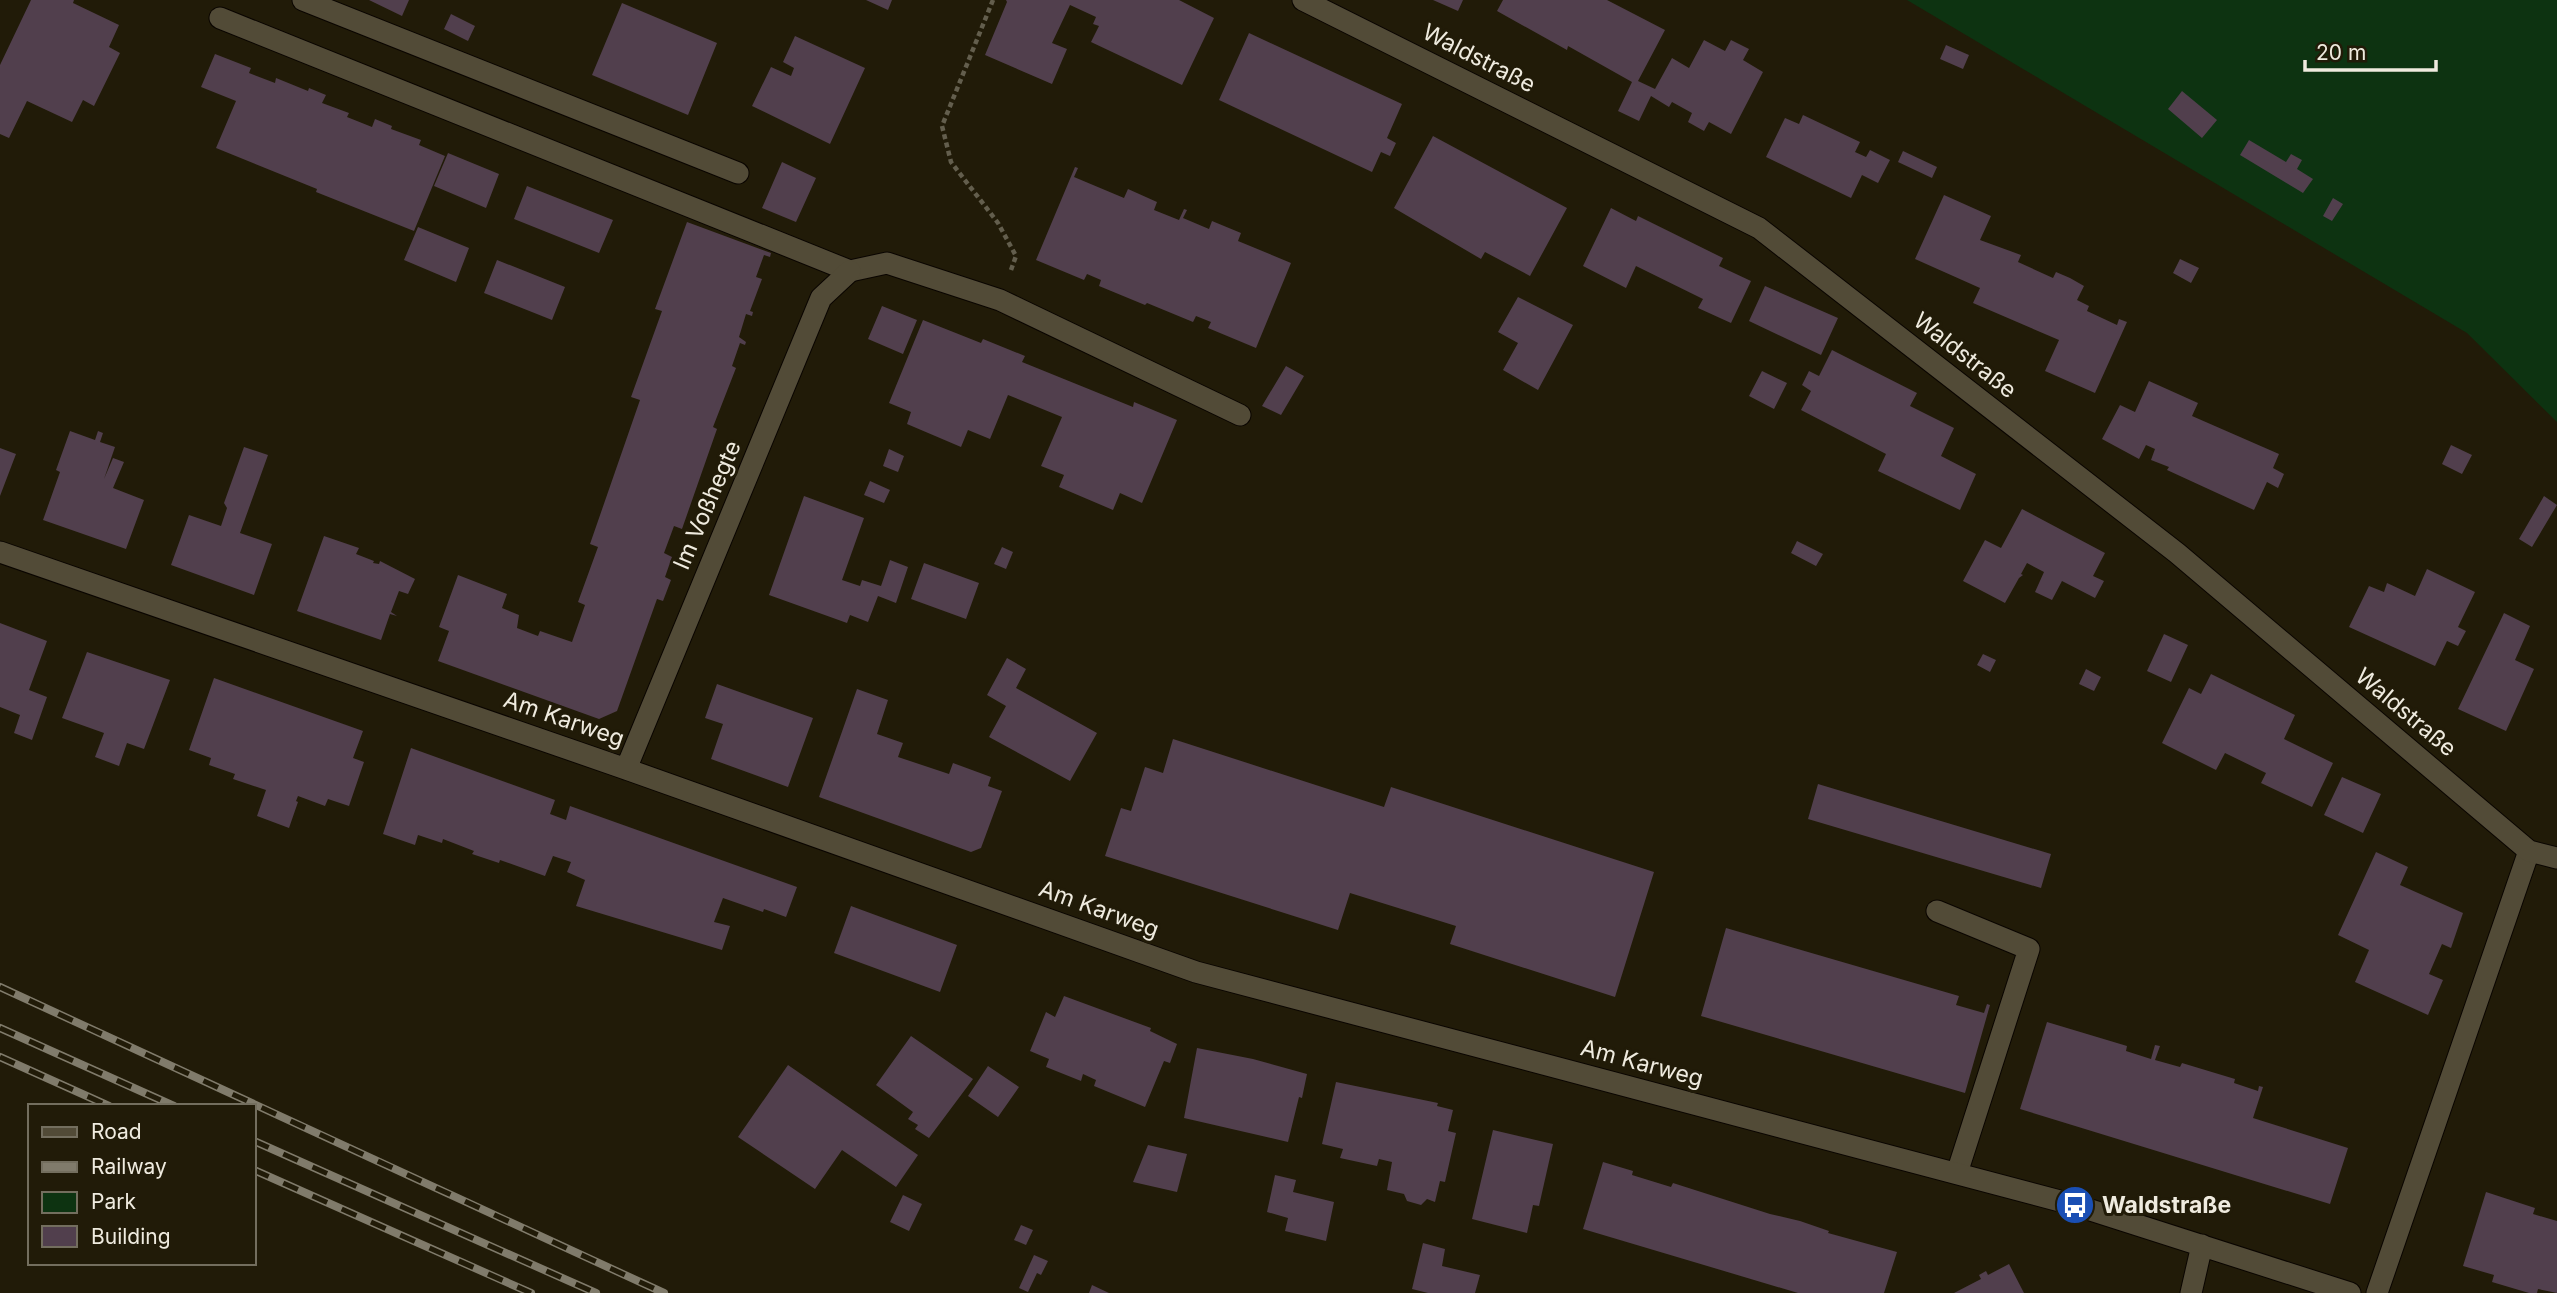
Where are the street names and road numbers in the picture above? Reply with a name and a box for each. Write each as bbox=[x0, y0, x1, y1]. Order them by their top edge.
street label: Waldstraße bbox=[1418, 18, 1540, 98]
street label: Waldstraße bbox=[1908, 306, 2022, 404]
street label: Im Voßhegte bbox=[667, 436, 747, 574]
street label: Waldstraße bbox=[2350, 662, 2462, 762]
street label: Am Karweg bbox=[500, 685, 628, 753]
street label: Am Karweg bbox=[1035, 874, 1163, 944]
street label: Am Karweg bbox=[1578, 1033, 1706, 1093]

